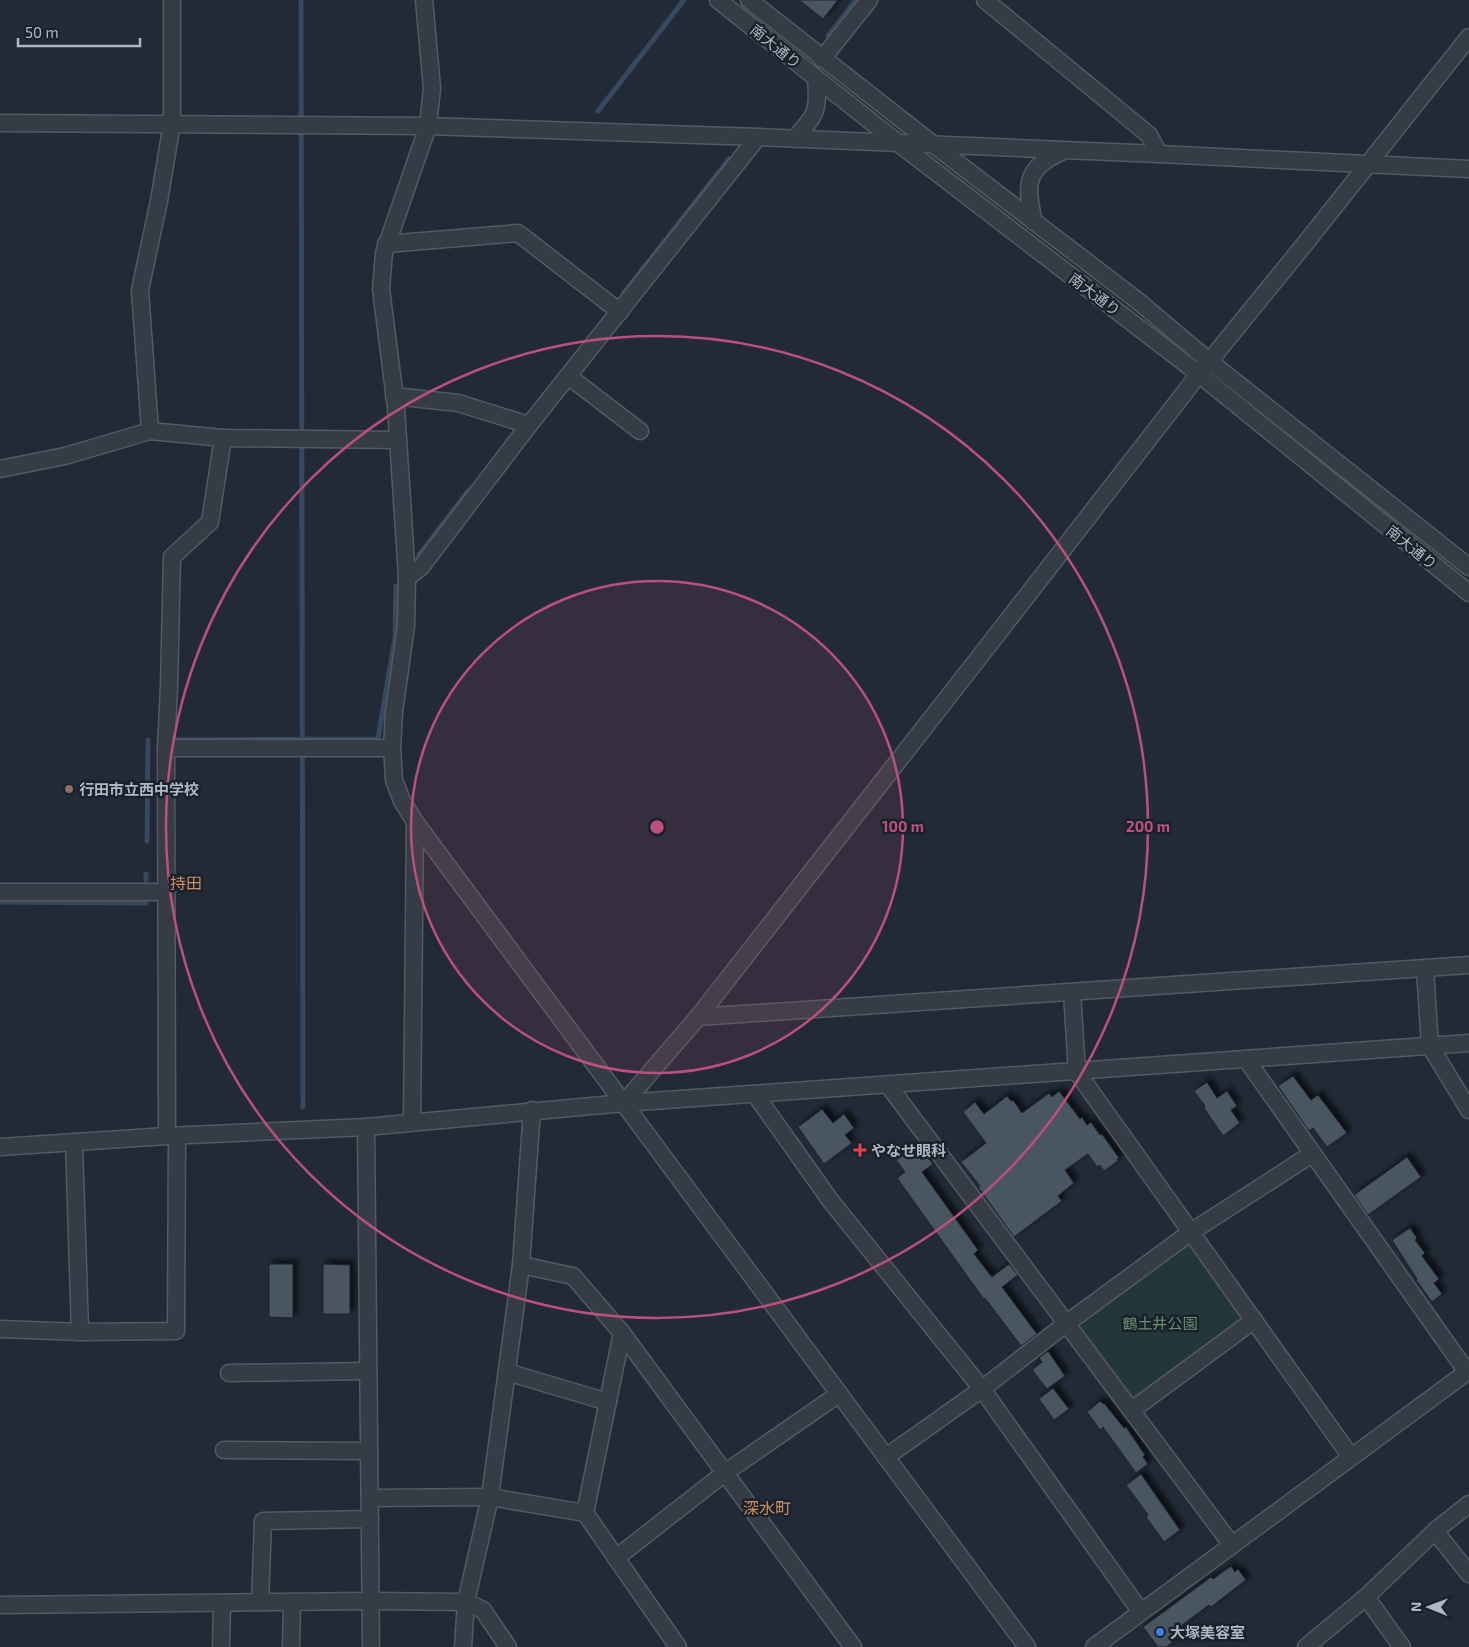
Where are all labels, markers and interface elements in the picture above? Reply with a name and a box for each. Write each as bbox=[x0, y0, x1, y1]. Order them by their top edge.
scale bar bbox=[18, 15, 140, 47]
street label: 南大通り bbox=[747, 20, 805, 72]
text: 50 m bbox=[25, 23, 59, 41]
street label: 南大通り bbox=[1066, 269, 1124, 319]
street label: 南大通り bbox=[1383, 521, 1441, 573]
place label: 行田市立西中学校 bbox=[79, 780, 199, 798]
marker: 行田市立西中学校 bbox=[63, 783, 75, 795]
text: 100 m bbox=[882, 817, 924, 835]
text: 200 m bbox=[1126, 817, 1170, 835]
centre of rings bbox=[648, 818, 666, 836]
district label: 持田 bbox=[170, 873, 202, 892]
place label: やなせ眼科 bbox=[871, 1141, 946, 1159]
marker: やなせ眼科 bbox=[853, 1143, 867, 1157]
park label: 鶴土井公園 bbox=[1122, 1314, 1198, 1332]
district label: 深水町 bbox=[743, 1498, 791, 1517]
north arrow bbox=[1404, 1582, 1454, 1632]
text: N bbox=[1407, 1602, 1424, 1612]
place label: 大塚美容室 bbox=[1170, 1623, 1245, 1641]
marker: 大塚美容室 bbox=[1154, 1626, 1166, 1638]

